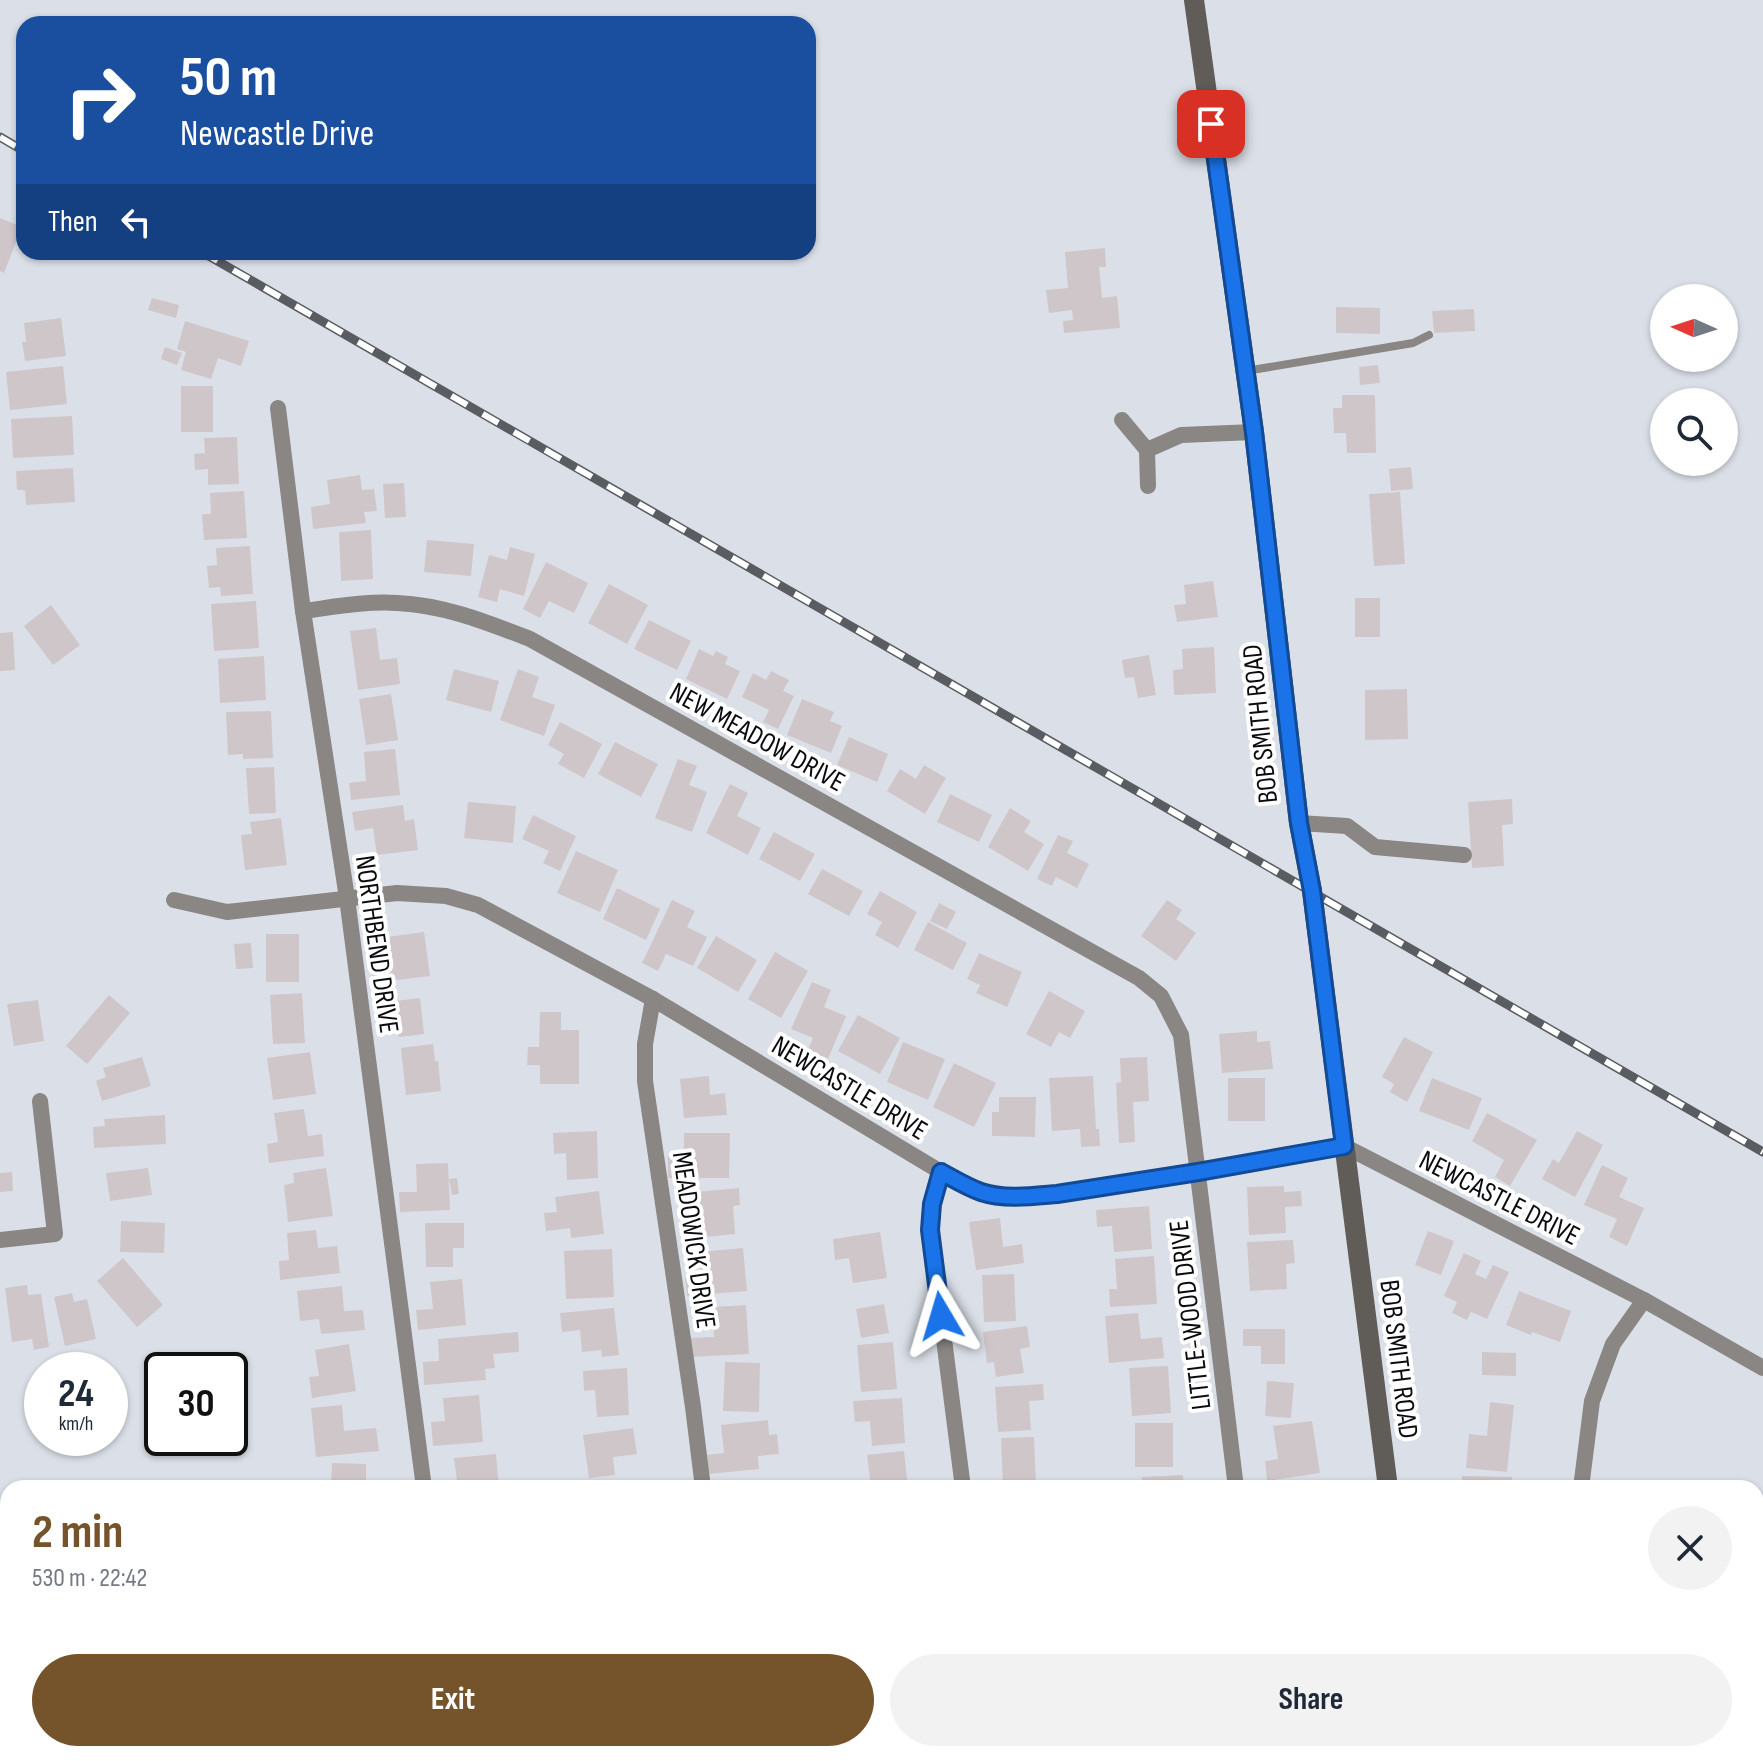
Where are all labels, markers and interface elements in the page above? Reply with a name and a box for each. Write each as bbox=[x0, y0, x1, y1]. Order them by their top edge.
text: 50 m bbox=[180, 45, 277, 112]
icon: right bbox=[48, 48, 152, 152]
pin bbox=[1177, 90, 1245, 158]
icon: arrive bbox=[1189, 102, 1233, 146]
text: Newcastle Drive bbox=[180, 113, 374, 156]
icon: left bbox=[114, 200, 158, 244]
text: Then bbox=[48, 204, 98, 240]
north arrow bbox=[1650, 284, 1738, 372]
map controls bbox=[1650, 284, 1738, 476]
button: search bbox=[1650, 388, 1738, 476]
street label: BOB SMITH ROAD bbox=[1236, 643, 1285, 805]
street label: NEW MEADOW DRIVE bbox=[664, 676, 851, 799]
street label: NORTHBEND DRIVE bbox=[348, 853, 405, 1035]
street label: NEWCASTLE DRIVE bbox=[766, 1029, 933, 1148]
street label: NEWCASTLE DRIVE bbox=[1414, 1144, 1585, 1253]
street label: MEADOWICK DRIVE bbox=[665, 1150, 722, 1331]
street label: LITTLE-WOOD DRIVE bbox=[1162, 1218, 1218, 1411]
position arrow bbox=[899, 1274, 983, 1358]
street label: BOB SMITH ROAD bbox=[1372, 1278, 1425, 1440]
speed limit sign: 30 bbox=[144, 1352, 248, 1456]
text: 24 bbox=[58, 1370, 94, 1418]
text: km/h bbox=[59, 1412, 93, 1436]
text: 2 min bbox=[32, 1504, 123, 1561]
button: close bbox=[1648, 1506, 1732, 1590]
text: 530 m · 22:42 bbox=[32, 1563, 147, 1594]
button: Exit bbox=[32, 1654, 874, 1746]
button: Share bbox=[890, 1654, 1732, 1746]

